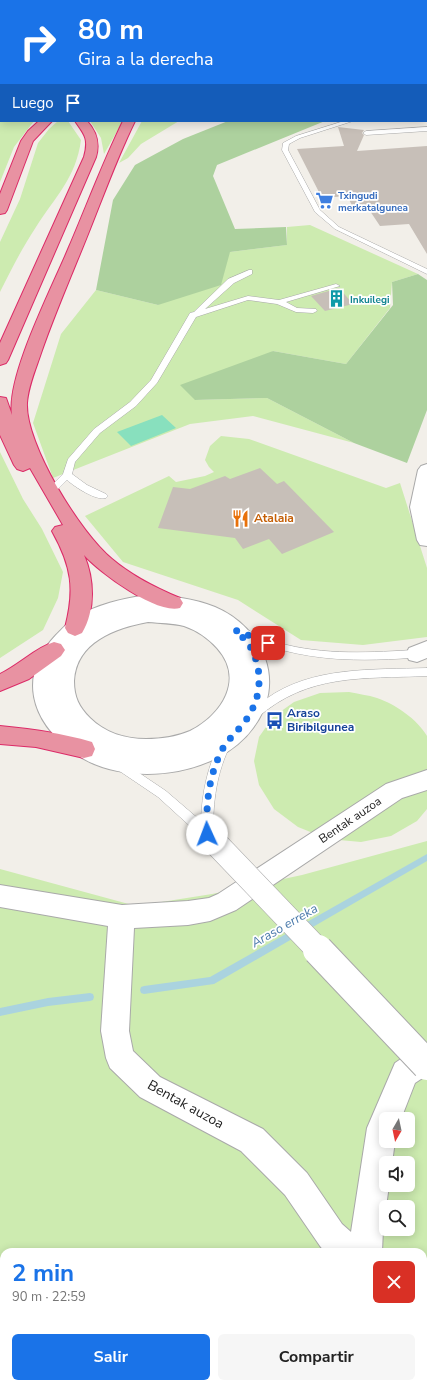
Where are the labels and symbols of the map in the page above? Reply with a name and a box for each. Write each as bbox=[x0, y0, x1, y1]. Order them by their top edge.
place label: Txingudi merkatalgunea bbox=[338, 189, 408, 215]
supermarket icon: Txingudi merkatalgunea bbox=[315, 191, 335, 211]
building icon: Inkuilegi bbox=[327, 289, 347, 309]
place label: Inkuilegi bbox=[350, 293, 390, 307]
restaurant icon: Atalaia bbox=[231, 508, 251, 528]
place label: Atalaia bbox=[254, 510, 294, 526]
pin bbox=[251, 626, 285, 660]
place label: Araso Biribilgunea bbox=[287, 705, 354, 735]
bus stop icon: Araso Biribilgunea bbox=[264, 710, 284, 730]
street label: Bentak auzoa bbox=[315, 793, 385, 847]
position arrow bbox=[186, 813, 228, 855]
water label: Araso erreka bbox=[247, 899, 321, 953]
street label: Bentak auzoa bbox=[144, 1076, 227, 1133]
north arrow bbox=[379, 1112, 415, 1148]

